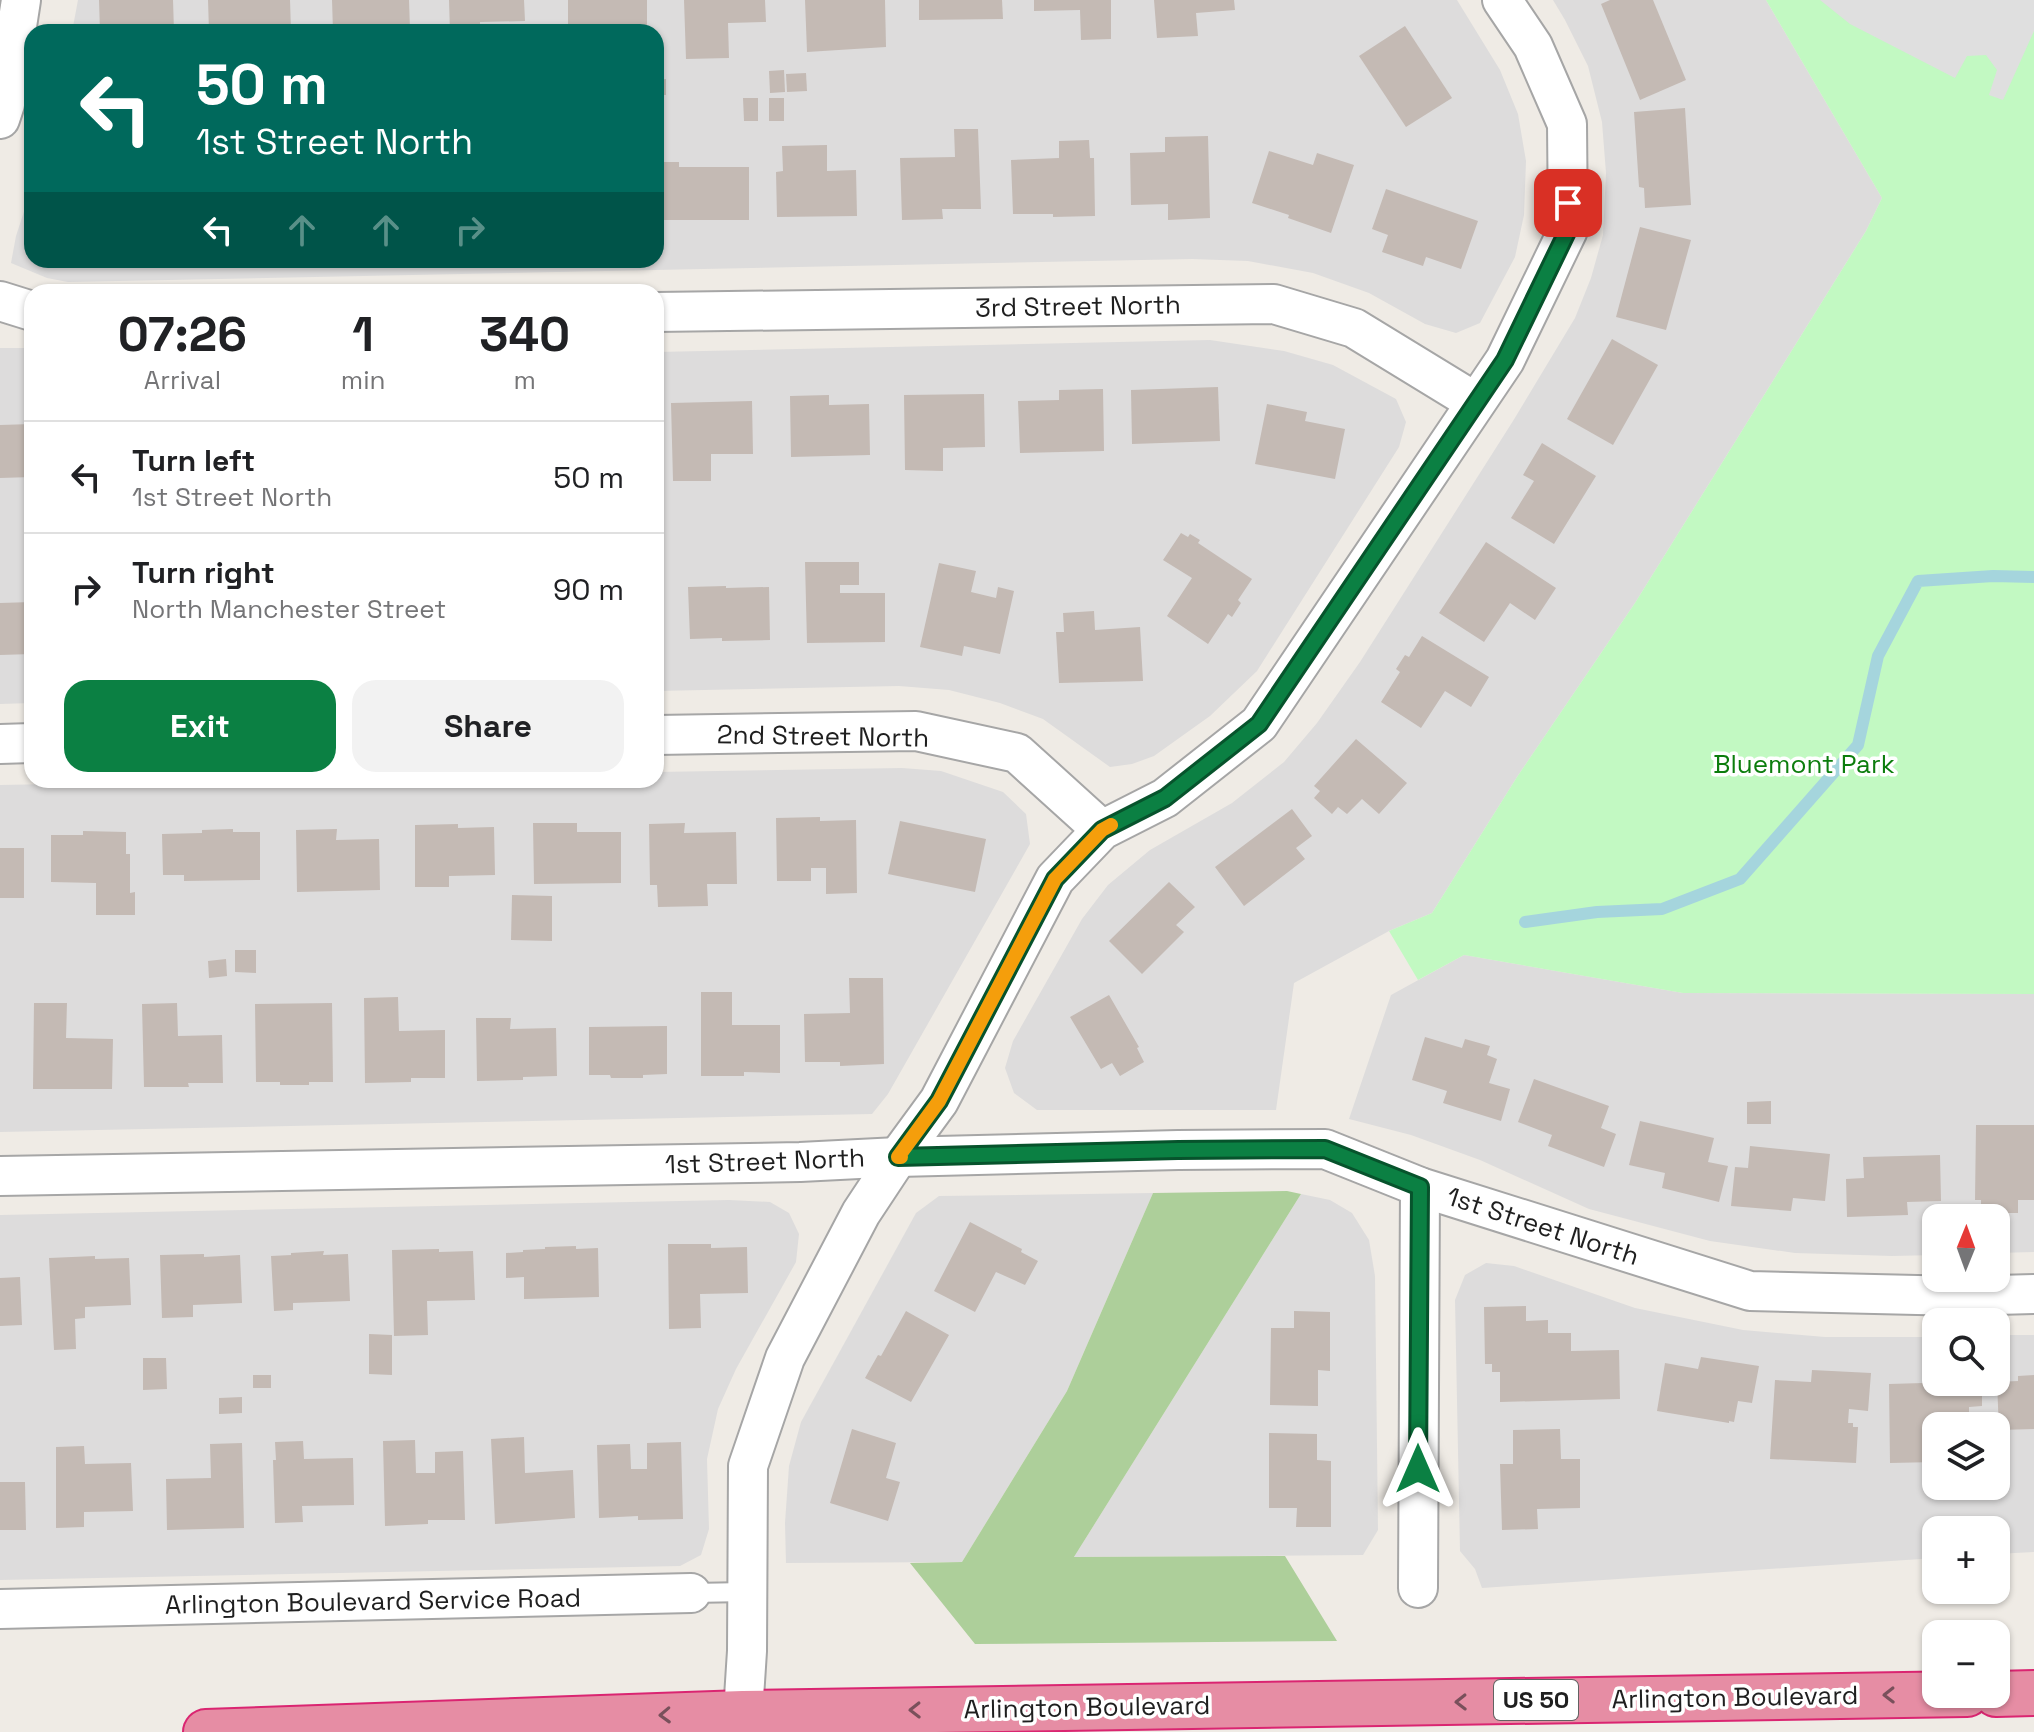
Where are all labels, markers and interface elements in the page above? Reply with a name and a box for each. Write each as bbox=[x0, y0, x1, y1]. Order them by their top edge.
text: 50 m bbox=[196, 49, 328, 120]
icon: left bbox=[64, 56, 168, 160]
text: 1st Street North bbox=[196, 119, 473, 165]
pin bbox=[1534, 169, 1602, 237]
icon: arrive bbox=[1546, 181, 1590, 225]
icon: left bbox=[196, 208, 240, 252]
icon: ahead bbox=[280, 208, 324, 252]
icon: ahead bbox=[364, 208, 408, 252]
icon: right bbox=[448, 208, 492, 252]
street label: 3rd Street North bbox=[975, 287, 1181, 325]
text: 07:26 bbox=[118, 304, 247, 365]
text: 1 bbox=[352, 304, 374, 365]
text: 340 bbox=[479, 304, 570, 365]
text: Arrival bbox=[144, 363, 221, 397]
text: min bbox=[341, 363, 386, 397]
text: m bbox=[514, 363, 536, 397]
text: Turn left bbox=[132, 441, 255, 480]
icon: left bbox=[64, 455, 108, 499]
text: 50 m bbox=[553, 458, 624, 497]
text: 1st Street North bbox=[132, 480, 332, 514]
text: Turn right bbox=[132, 553, 275, 592]
icon: right bbox=[64, 567, 108, 611]
text: 90 m bbox=[553, 570, 624, 609]
text: North Manchester Street bbox=[132, 592, 446, 626]
button: Exit bbox=[64, 680, 336, 772]
button: Share bbox=[352, 680, 624, 772]
street label: 2nd Street North bbox=[717, 717, 929, 755]
park label: Bluemont Park bbox=[1713, 747, 1895, 781]
street label: 1st Street North bbox=[664, 1141, 866, 1181]
street label: 1st Street North bbox=[1443, 1179, 1643, 1273]
north arrow bbox=[1922, 1204, 2010, 1292]
map controls bbox=[1922, 1204, 2010, 1708]
button: search bbox=[1922, 1308, 2010, 1396]
button: layers bbox=[1922, 1412, 2010, 1500]
position arrow bbox=[1376, 1427, 1460, 1511]
button: + bbox=[1922, 1516, 2010, 1604]
street label: Arlington Boulevard Service Road bbox=[165, 1580, 581, 1622]
button: − bbox=[1922, 1620, 2010, 1708]
street label: Arlington Boulevard bbox=[1611, 1678, 1859, 1716]
road number: US 50 bbox=[1494, 1680, 1578, 1720]
one-way arrow bbox=[1882, 1686, 1895, 1704]
street label: Arlington Boulevard bbox=[963, 1688, 1211, 1726]
one-way arrow bbox=[1454, 1693, 1467, 1710]
one-way arrow bbox=[908, 1701, 921, 1719]
one-way arrow bbox=[658, 1707, 671, 1724]

